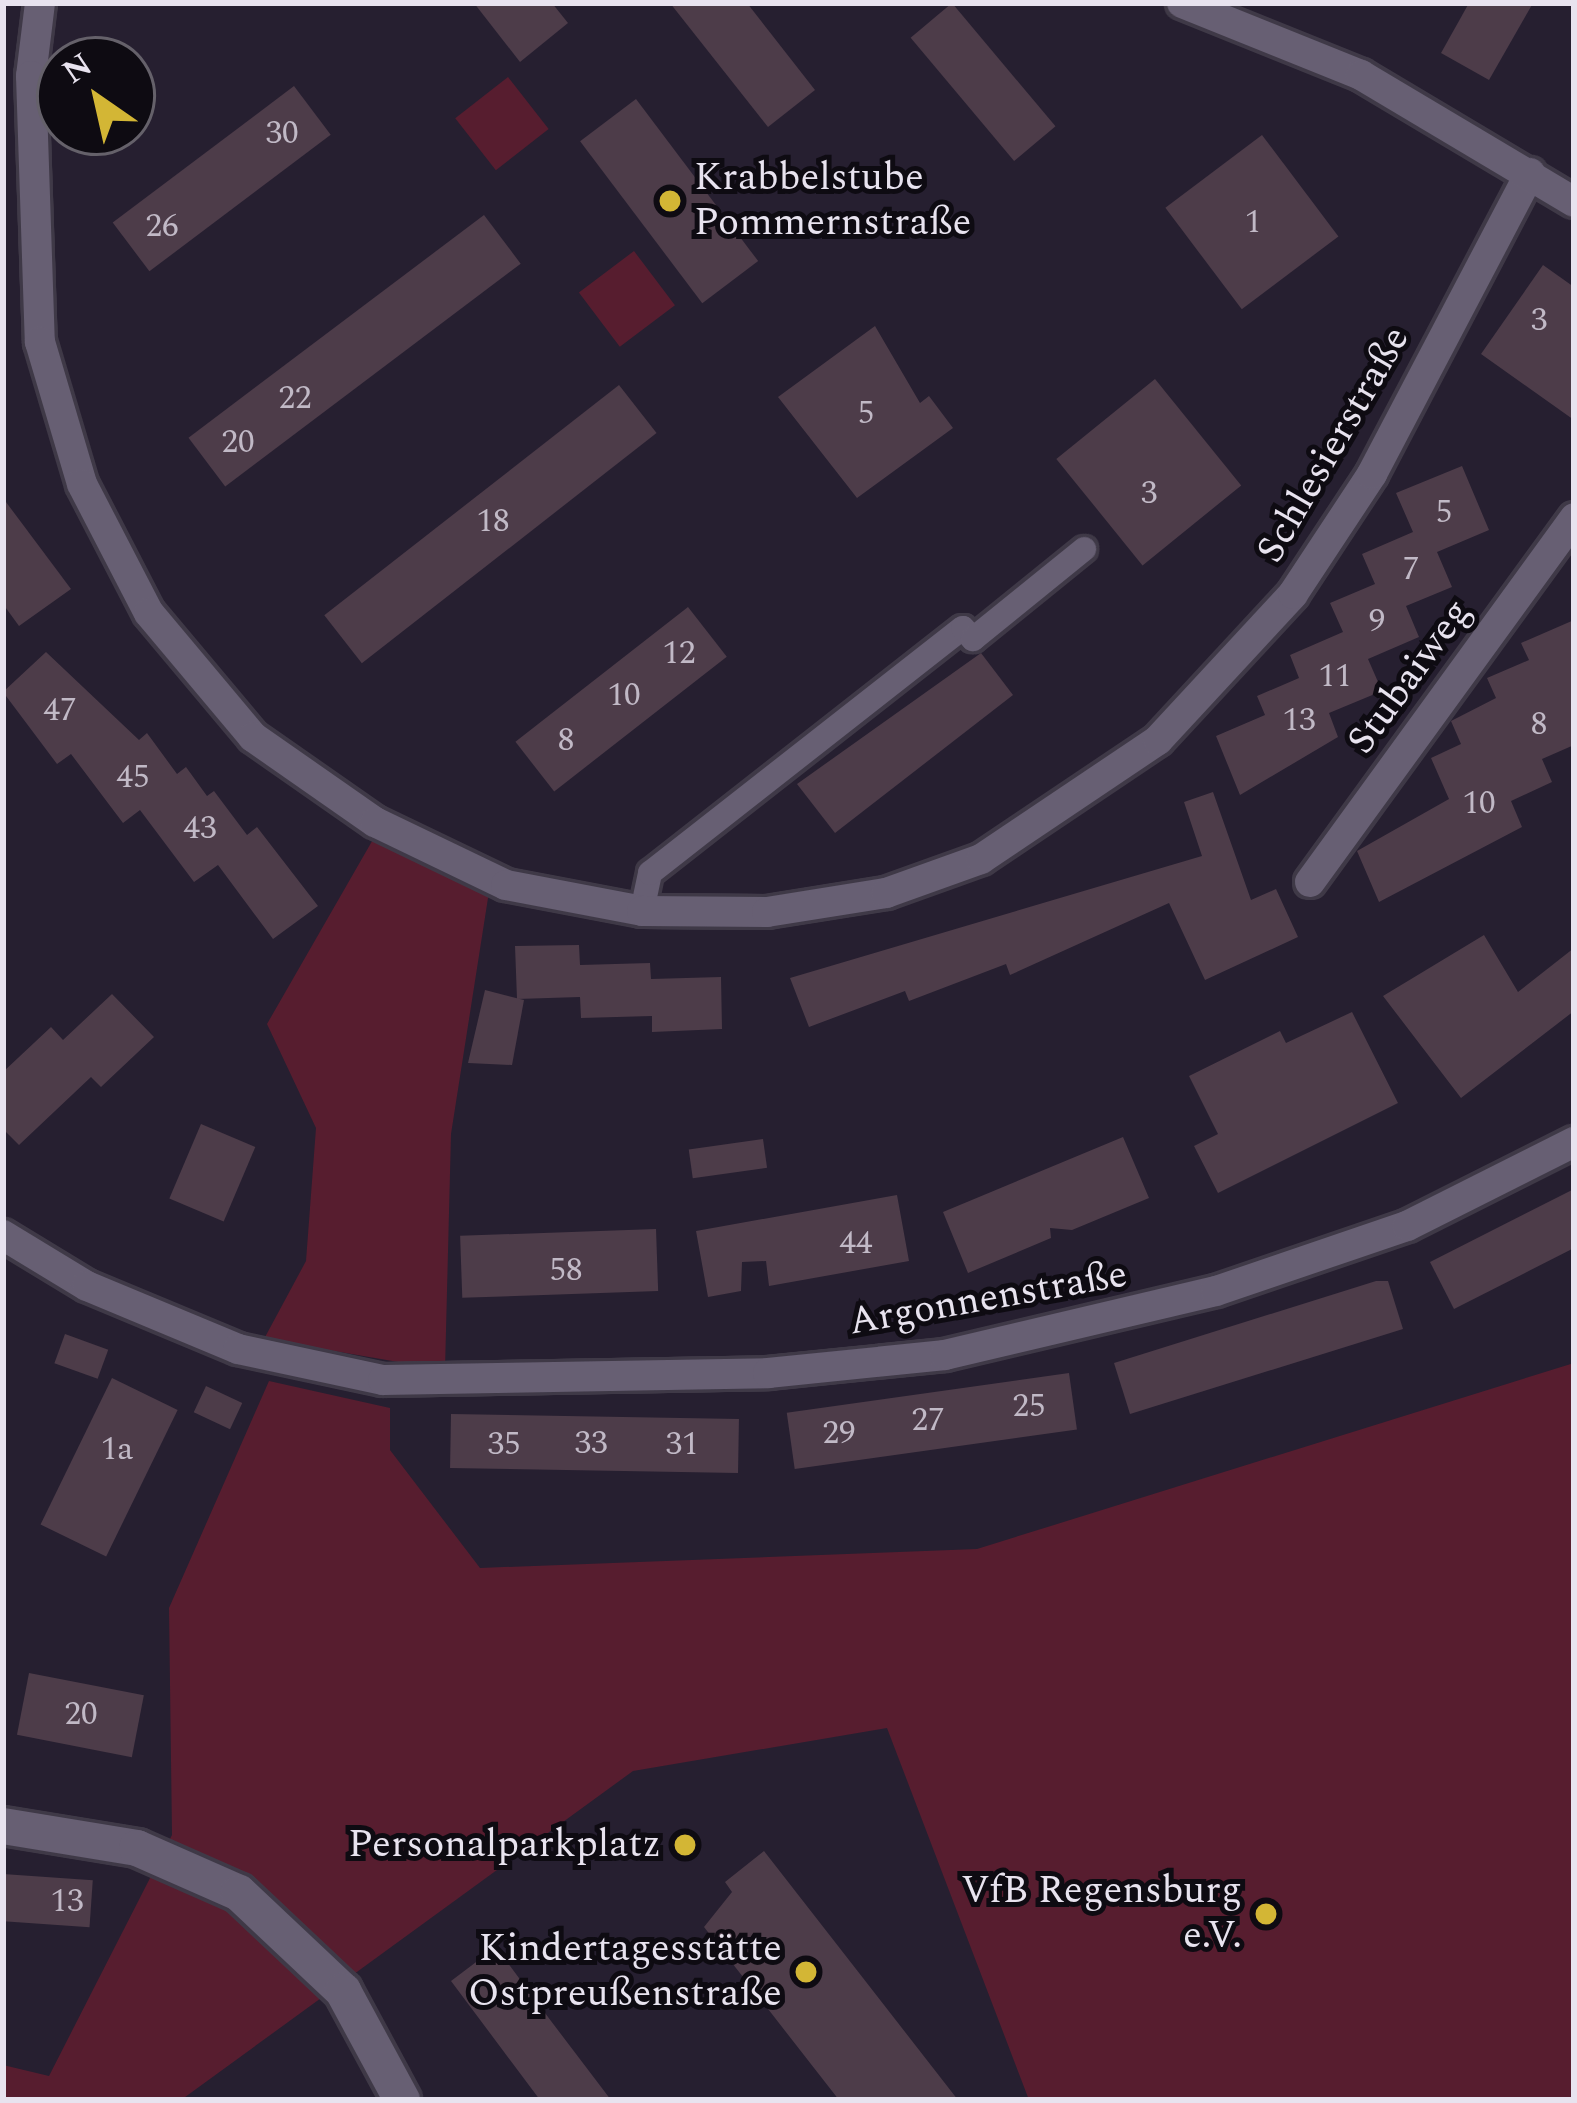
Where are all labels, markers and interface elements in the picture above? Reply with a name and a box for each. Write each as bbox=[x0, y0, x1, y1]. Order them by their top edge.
north arrow bbox=[36, 36, 156, 156]
text: N bbox=[52, 40, 103, 97]
house number: 30 bbox=[266, 114, 298, 154]
place label: Krabbelstube Pommernstraße bbox=[694, 156, 971, 247]
marker: Krabbelstube Pommernstraße bbox=[657, 188, 683, 214]
house number: 1 bbox=[1245, 203, 1261, 243]
house number: 26 bbox=[146, 207, 178, 247]
house number: 3 bbox=[1531, 301, 1547, 341]
street label: Schlesierstraße bbox=[1248, 319, 1420, 571]
house number: 22 bbox=[279, 379, 311, 419]
house number: 5 bbox=[858, 394, 874, 434]
house number: 20 bbox=[222, 423, 254, 463]
house number: 3 bbox=[1141, 474, 1157, 514]
house number: 5 bbox=[1436, 493, 1452, 533]
house number: 18 bbox=[477, 502, 509, 542]
house number: 7 bbox=[1403, 550, 1419, 590]
street label: Stubaiweg bbox=[1338, 591, 1482, 763]
house number: 9 bbox=[1369, 602, 1385, 642]
house number: 12 bbox=[663, 634, 695, 674]
house number: 11 bbox=[1319, 657, 1351, 697]
house number: 10 bbox=[608, 676, 640, 716]
house number: 47 bbox=[44, 691, 76, 731]
house number: 13 bbox=[1283, 701, 1315, 741]
house number: 8 bbox=[1531, 705, 1547, 745]
house number: 8 bbox=[558, 721, 574, 761]
house number: 45 bbox=[117, 758, 149, 798]
house number: 10 bbox=[1463, 784, 1495, 824]
house number: 43 bbox=[184, 809, 216, 849]
house number: 44 bbox=[840, 1224, 872, 1264]
house number: 58 bbox=[550, 1251, 582, 1291]
street label: Argonnenstraße bbox=[845, 1252, 1131, 1346]
house number: 25 bbox=[1013, 1387, 1045, 1427]
house number: 27 bbox=[912, 1401, 944, 1441]
house number: 29 bbox=[823, 1414, 855, 1454]
house number: 33 bbox=[575, 1424, 607, 1464]
house number: 35 bbox=[488, 1425, 520, 1465]
house number: 31 bbox=[666, 1425, 698, 1465]
house number: 1a bbox=[101, 1430, 133, 1470]
house number: 20 bbox=[65, 1695, 97, 1735]
place label: Personalparkplatz bbox=[348, 1822, 661, 1868]
marker: Personalparkplatz bbox=[672, 1832, 698, 1858]
place label: VfB Regensburg e.V. bbox=[961, 1869, 1242, 1960]
house number: 13 bbox=[51, 1882, 83, 1922]
marker: VfB Regensburg e.V. bbox=[1253, 1901, 1279, 1927]
place label: Kindertagesstätte Ostpreußenstraße bbox=[468, 1927, 782, 2018]
marker: Kindertagesstätte Ostpreußenstraße bbox=[793, 1959, 819, 1985]

